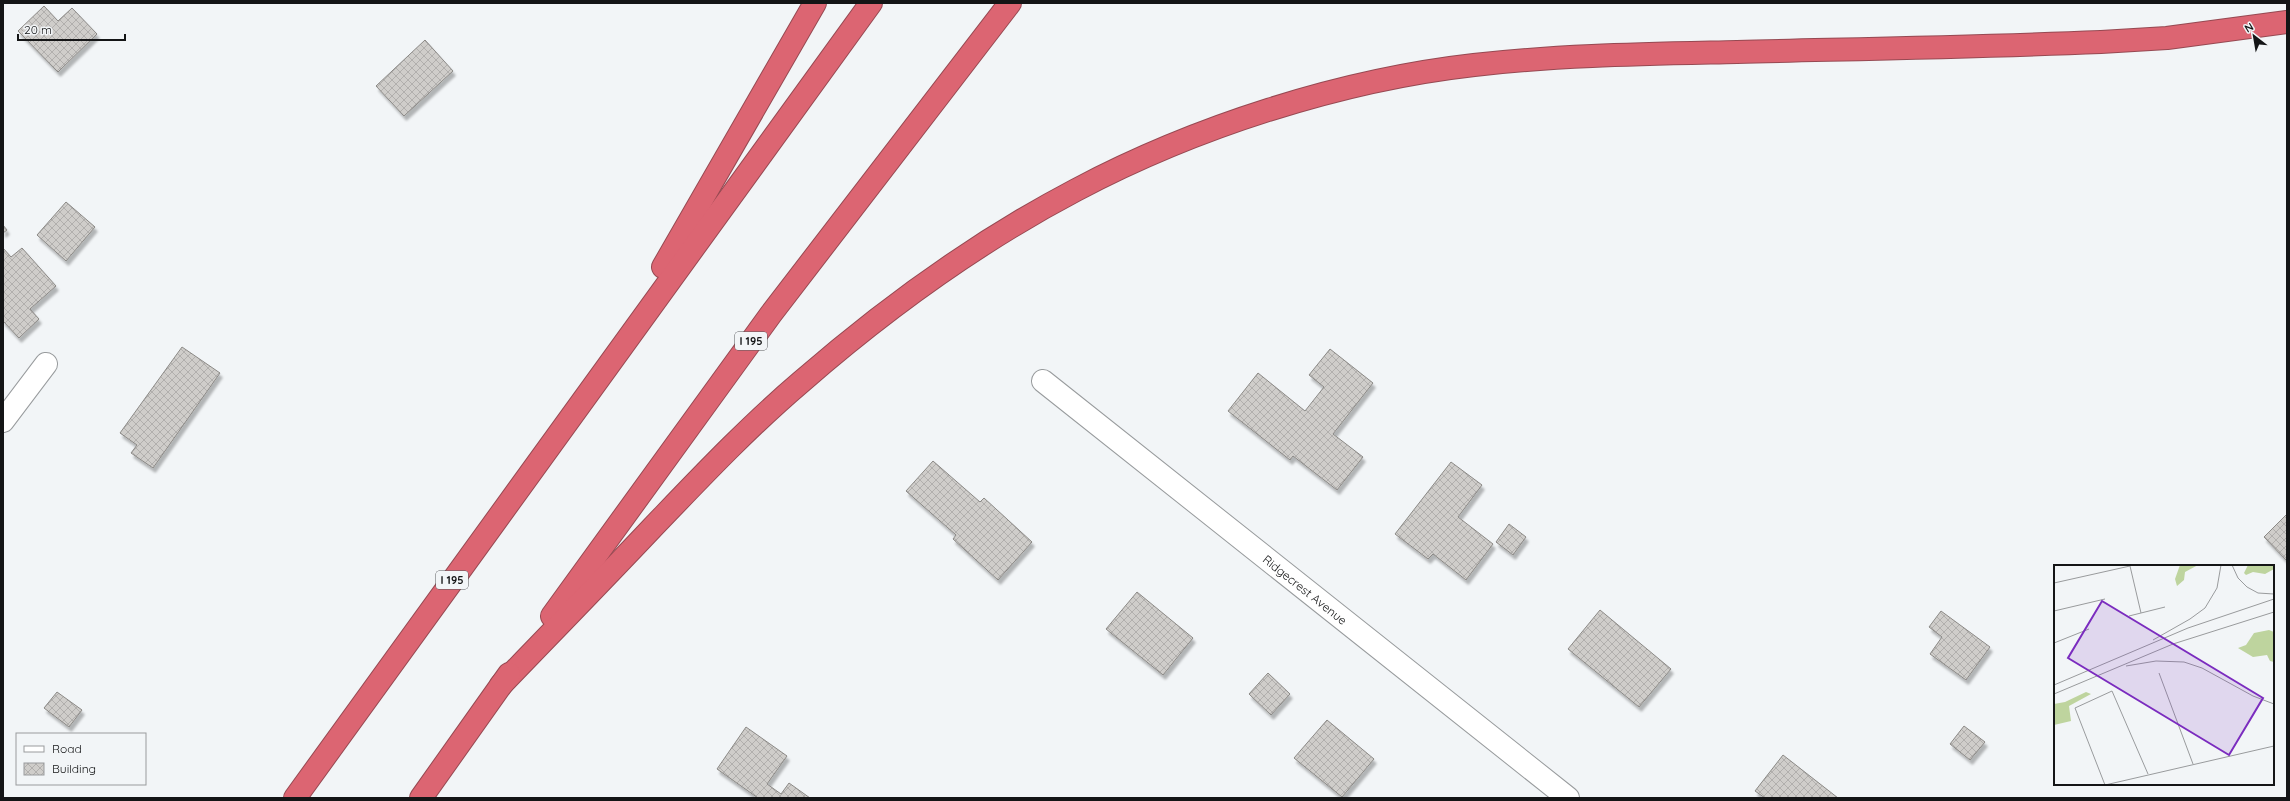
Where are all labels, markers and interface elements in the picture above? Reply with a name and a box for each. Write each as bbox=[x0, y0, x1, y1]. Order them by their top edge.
scale bar bbox=[18, 16, 125, 42]
north arrow bbox=[2234, 16, 2274, 56]
text: N bbox=[2242, 19, 2256, 36]
text: 20 m bbox=[24, 22, 52, 37]
road number: I 195 bbox=[735, 332, 767, 350]
street label: Ridgecrest Avenue bbox=[1260, 551, 1351, 628]
inset map bbox=[2054, 565, 2274, 785]
road number: I 195 bbox=[436, 571, 468, 589]
legend bbox=[16, 733, 146, 785]
text: Road bbox=[52, 741, 82, 756]
text: Building bbox=[52, 761, 96, 776]

